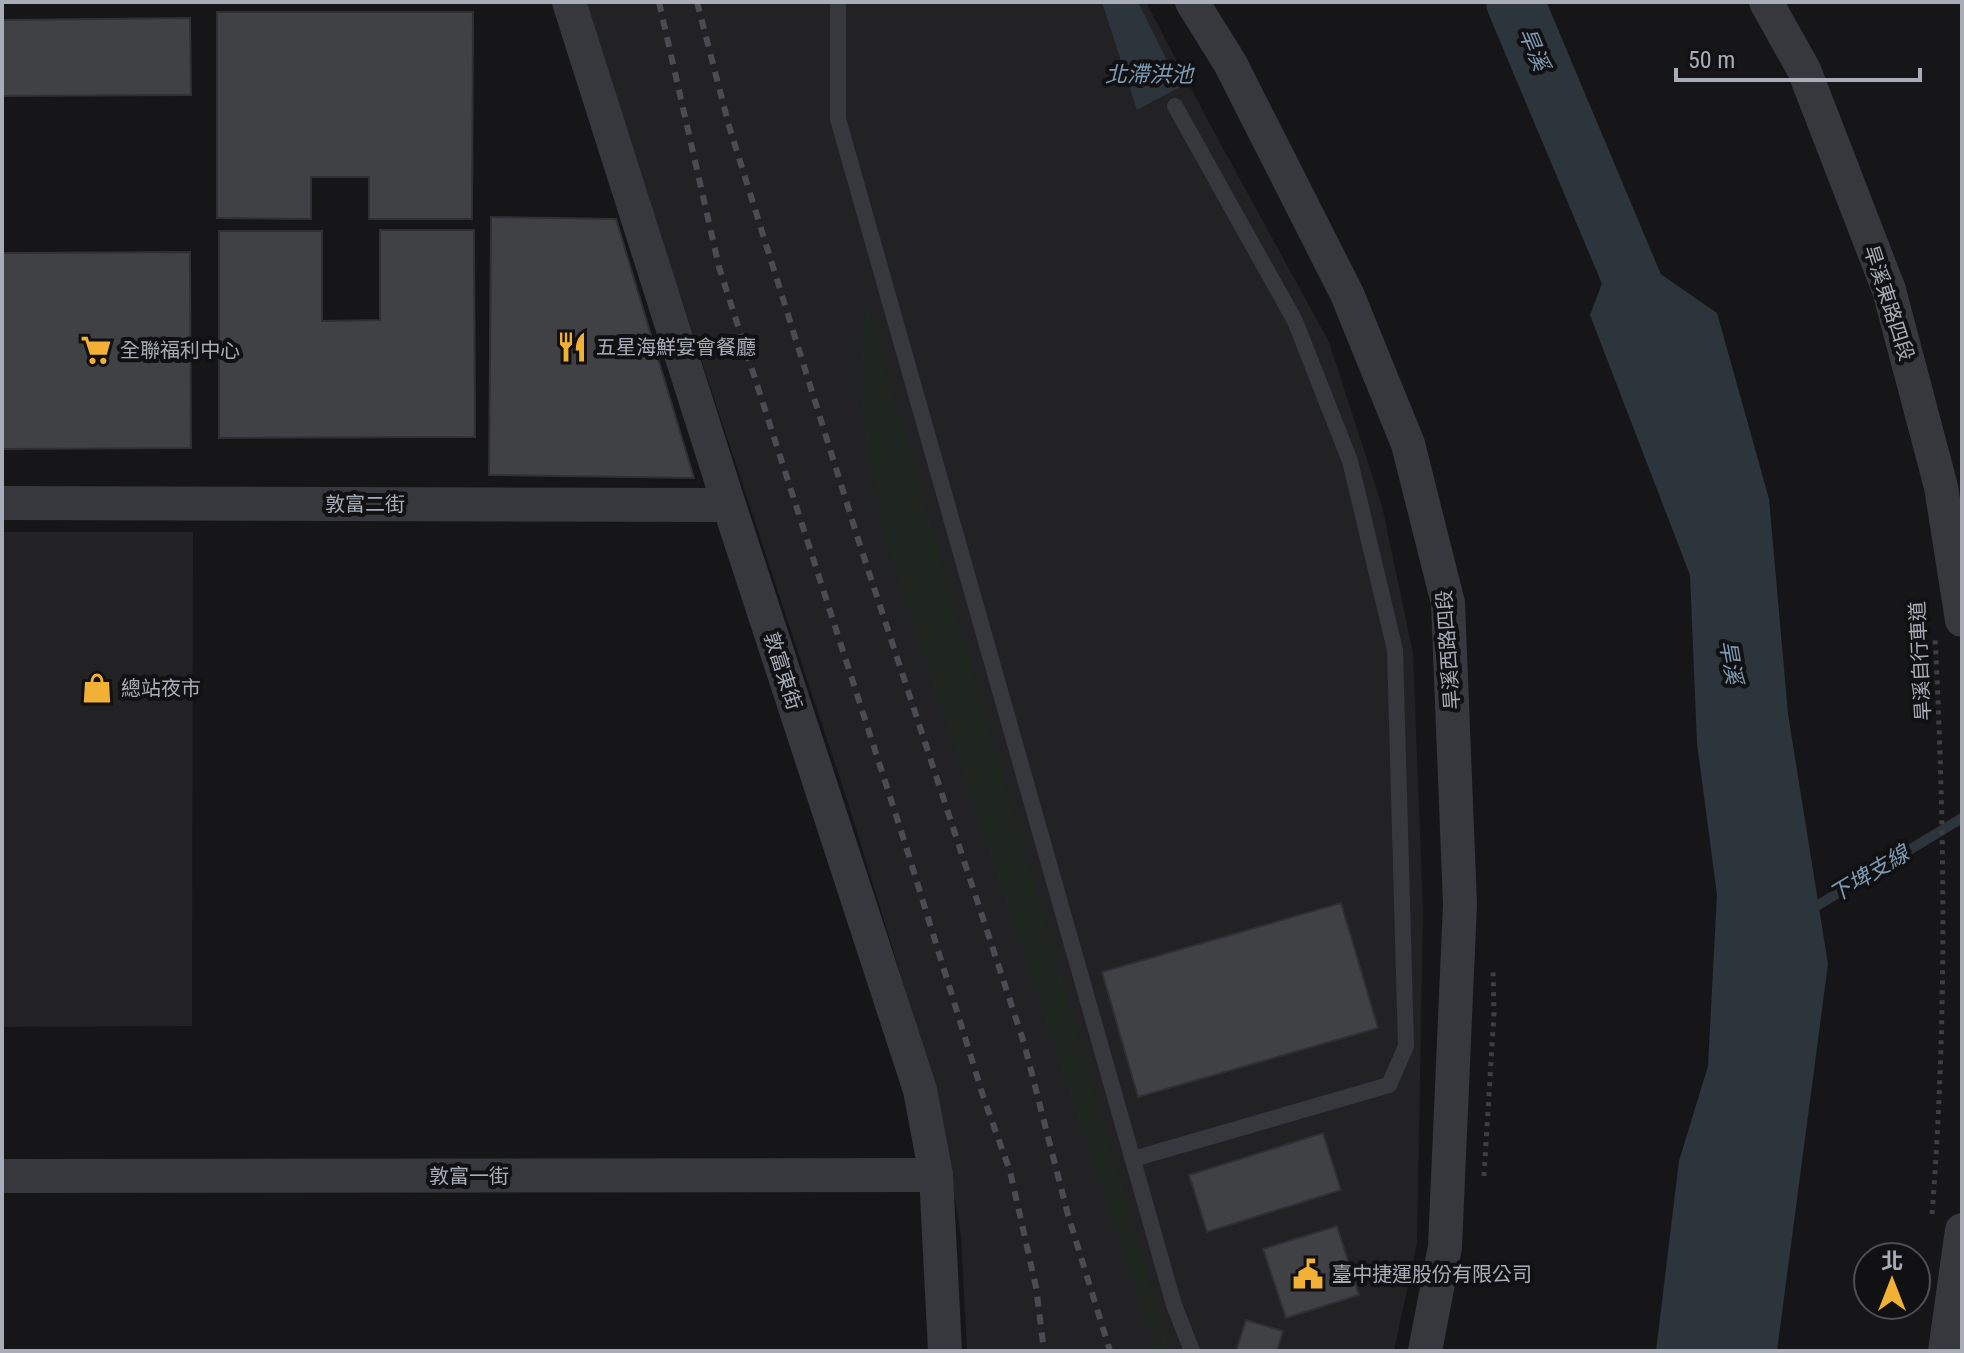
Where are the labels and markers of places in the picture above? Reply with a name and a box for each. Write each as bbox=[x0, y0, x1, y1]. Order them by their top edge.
restaurant icon: 五星海鮮宴會餐廳 bbox=[555, 330, 589, 364]
supermarket icon: 全聯福利中心 bbox=[79, 333, 113, 367]
place label: 五星海鮮宴會餐廳 bbox=[596, 335, 756, 359]
place label: 全聯福利中心 bbox=[120, 338, 240, 362]
shop icon: 總站夜市 bbox=[80, 671, 114, 705]
place label: 總站夜市 bbox=[121, 676, 201, 700]
public building icon: 臺中捷運股份有限公司 bbox=[1291, 1257, 1325, 1291]
place label: 臺中捷運股份有限公司 bbox=[1332, 1262, 1532, 1286]

